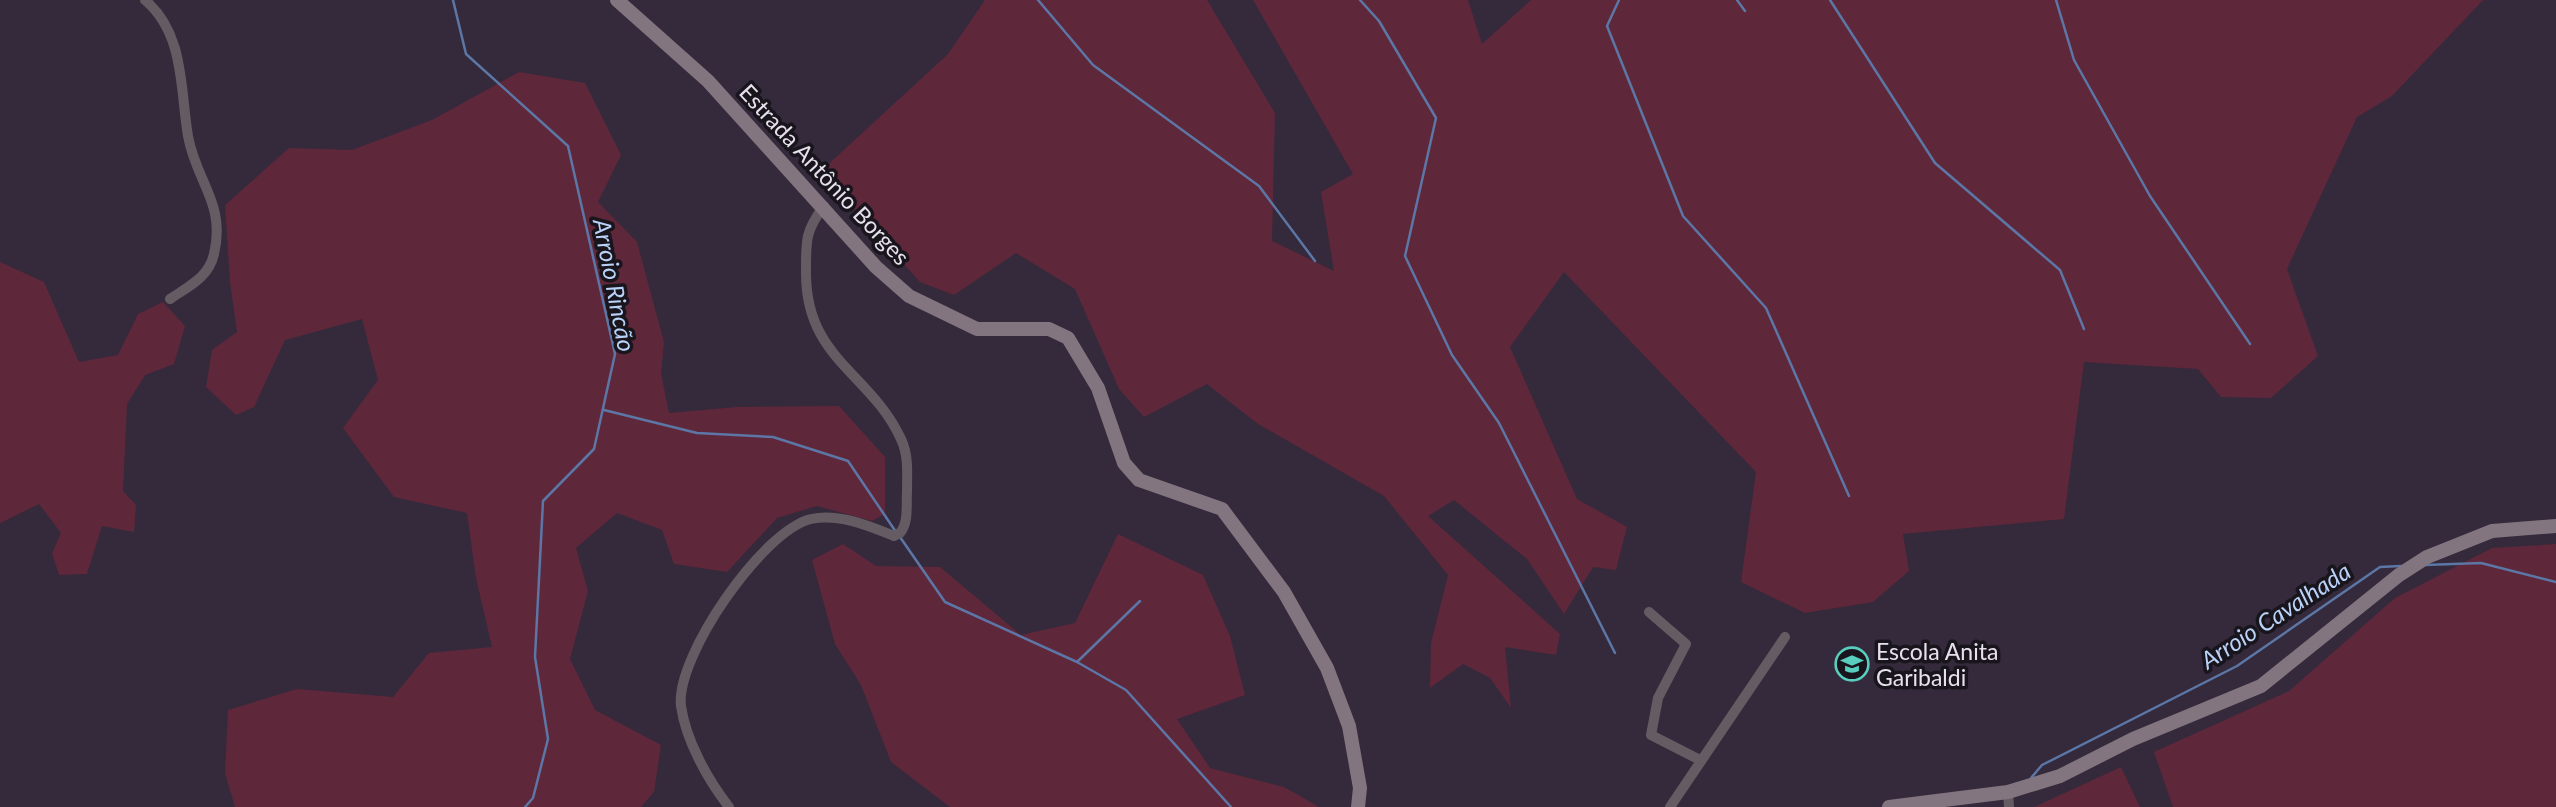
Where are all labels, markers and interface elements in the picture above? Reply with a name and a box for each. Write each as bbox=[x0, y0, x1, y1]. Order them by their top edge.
street label: Estrada Antônio Borges bbox=[734, 78, 916, 270]
water label: Arroio Rincão bbox=[588, 215, 642, 354]
water label: Arroio Cavalhada bbox=[2194, 556, 2355, 675]
place label: Escola Anita Garibaldi bbox=[1876, 637, 1998, 691]
school or university icon: Escola Anita Garibaldi bbox=[1833, 645, 1871, 683]

